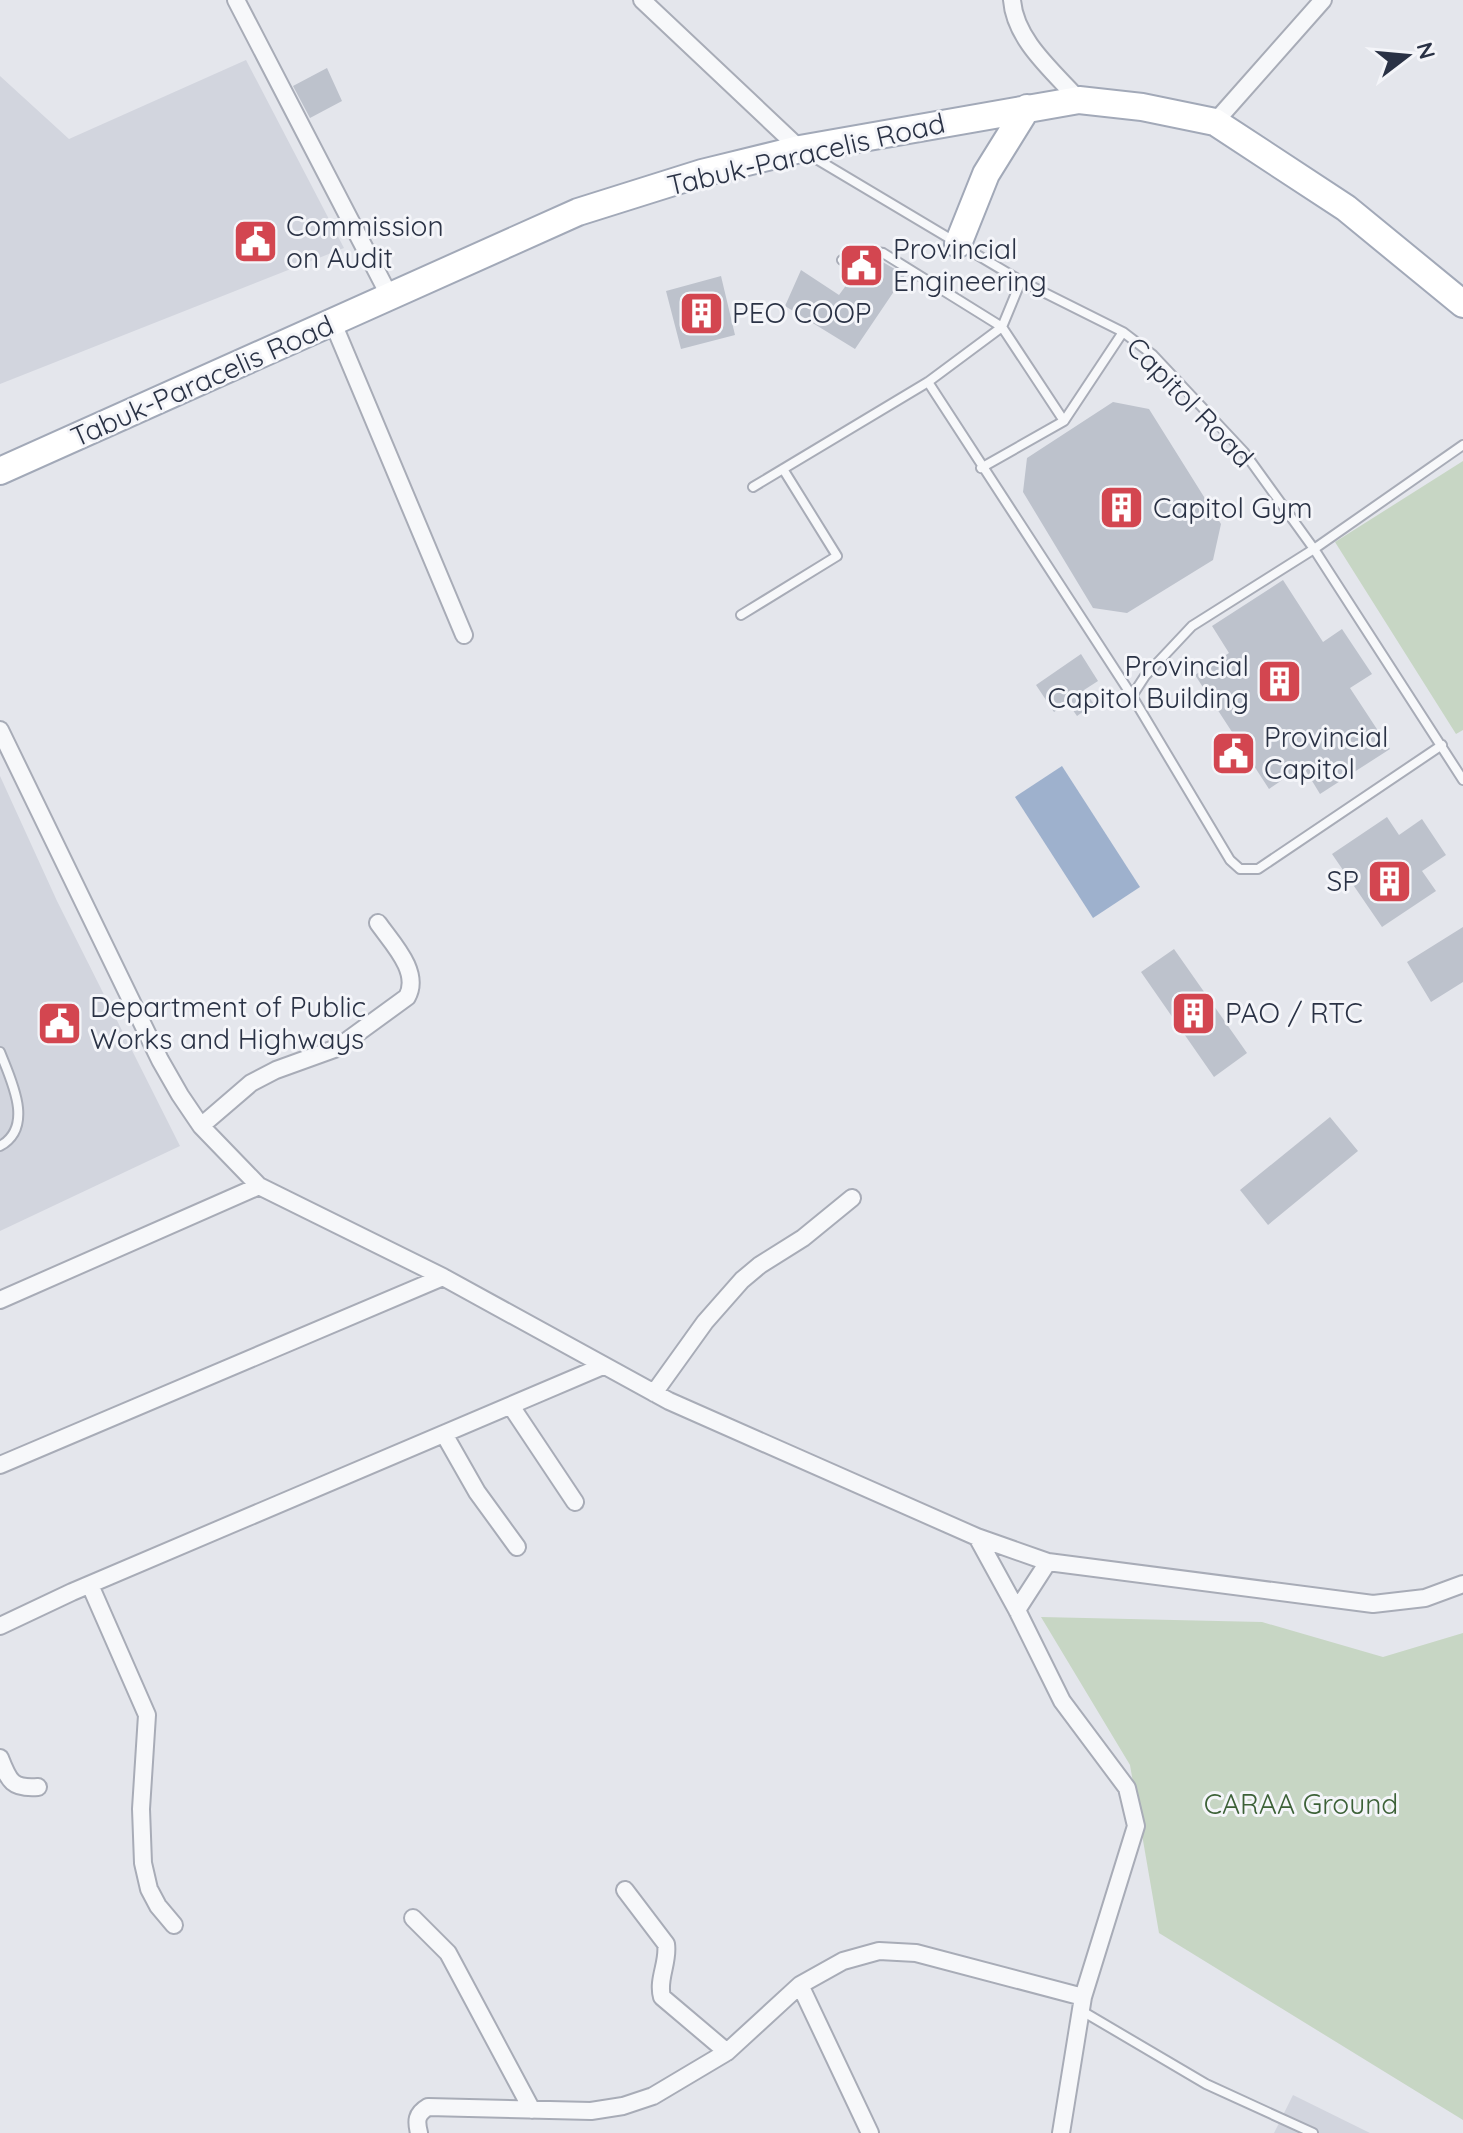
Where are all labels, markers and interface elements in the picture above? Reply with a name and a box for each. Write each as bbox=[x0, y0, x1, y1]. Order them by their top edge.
north arrow bbox=[1367, 16, 1447, 96]
text: N bbox=[1411, 39, 1442, 62]
street label: Tabuk-Paracelis Road bbox=[664, 105, 948, 202]
place label: Commission on Audit bbox=[286, 208, 444, 275]
public building icon: Commission on Audit bbox=[231, 218, 279, 266]
place label: Provincial Engineering bbox=[893, 231, 1047, 298]
public building icon: Provincial Engineering bbox=[838, 241, 886, 289]
building icon: PEO COOP bbox=[677, 289, 725, 337]
place label: PEO COOP bbox=[732, 295, 872, 330]
street label: Tabuk-Paracelis Road bbox=[65, 307, 339, 454]
street label: Capitol Road bbox=[1119, 329, 1261, 474]
building icon: Capitol Gym bbox=[1098, 484, 1146, 532]
place label: Capitol Gym bbox=[1153, 490, 1312, 525]
place label: Provincial Capitol Building bbox=[1048, 648, 1249, 715]
building icon: Provincial Capitol Building bbox=[1256, 658, 1304, 706]
place label: Provincial Capitol bbox=[1264, 719, 1389, 786]
public building icon: Provincial Capitol bbox=[1209, 729, 1257, 777]
building icon: SP bbox=[1366, 857, 1414, 905]
place label: SP bbox=[1327, 863, 1359, 898]
place label: Department of Public Works and Highways bbox=[90, 989, 366, 1056]
building icon: PAO / RTC bbox=[1170, 989, 1218, 1037]
place label: PAO / RTC bbox=[1225, 995, 1363, 1030]
public building icon: Department of Public Works and Highways bbox=[35, 999, 83, 1047]
park label: CARAA Ground bbox=[1204, 1786, 1398, 1821]

